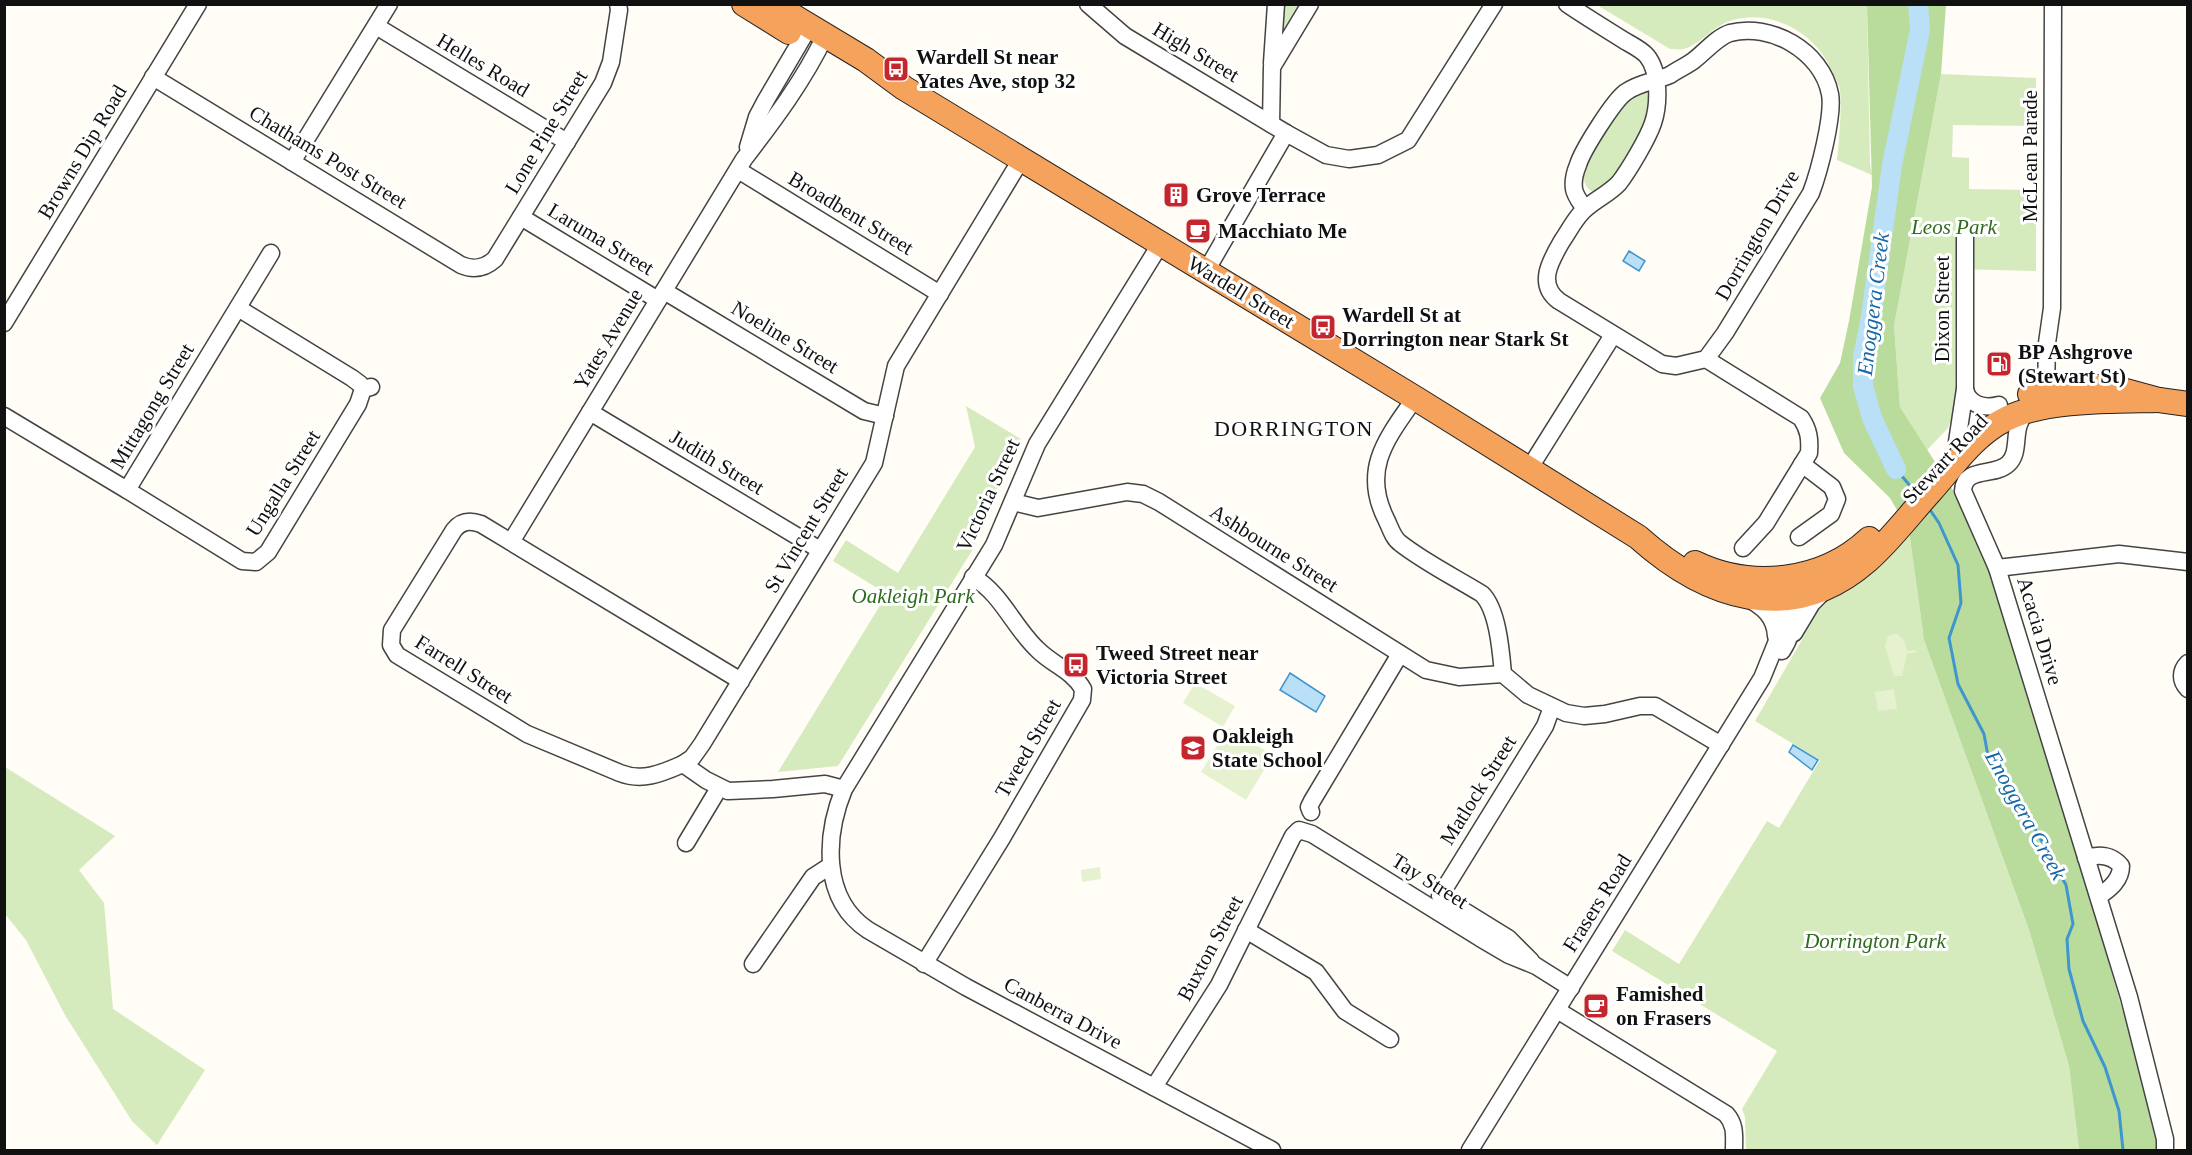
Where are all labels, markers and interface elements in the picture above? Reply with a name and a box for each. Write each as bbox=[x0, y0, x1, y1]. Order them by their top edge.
street label: High Street bbox=[1149, 17, 1244, 87]
street label: Helles Road bbox=[433, 28, 534, 102]
place label: Wardell St near Yates Ave, stop 32 bbox=[916, 45, 1075, 93]
bus stop icon: Wardell St near Yates Ave, stop 32 bbox=[881, 54, 911, 84]
street label: Lone Pine Street bbox=[500, 66, 592, 198]
street label: Browns Dip Road bbox=[33, 80, 132, 223]
street label: McLean Parade bbox=[2018, 90, 2042, 222]
street label: Chathams Post Street bbox=[245, 100, 411, 214]
street label: Broadbent Street bbox=[784, 166, 918, 260]
street label: Dorrington Drive bbox=[1710, 166, 1804, 304]
building icon: Grove Terrace bbox=[1161, 180, 1191, 210]
place label: Grove Terrace bbox=[1196, 183, 1326, 207]
street label: Laruma Street bbox=[544, 198, 659, 280]
park label: Leos Park bbox=[1910, 215, 1998, 239]
cafe icon: Macchiato Me bbox=[1183, 216, 1213, 246]
place label: Macchiato Me bbox=[1218, 219, 1347, 243]
water label: Enoggera Creek bbox=[1852, 230, 1894, 378]
street label: Wardell Street bbox=[1183, 251, 1299, 333]
street label: Dixon Street bbox=[1930, 255, 1954, 362]
street label: Yates Avenue bbox=[568, 284, 648, 394]
street label: Noeline Street bbox=[727, 296, 843, 378]
place label: Wardell St at Dorrington near Stark St bbox=[1342, 303, 1569, 351]
bus stop icon: Wardell St at Dorrington near Stark St bbox=[1308, 312, 1338, 342]
street label: Mittagong Street bbox=[105, 339, 199, 473]
place label: BP Ashgrove (Stewart St) bbox=[2018, 340, 2133, 388]
fuel station icon: BP Ashgrove (Stewart St) bbox=[1984, 349, 2014, 379]
street label: Stewart Road bbox=[1897, 409, 1993, 509]
district label: DORRINGTON bbox=[1214, 416, 1374, 441]
street label: Ungalla Street bbox=[241, 425, 325, 541]
street label: Judith Street bbox=[666, 425, 769, 500]
street label: Victoria Street bbox=[951, 435, 1025, 555]
street label: St Vincent Street bbox=[759, 463, 853, 597]
street label: Ashbourne Street bbox=[1206, 499, 1343, 597]
street label: Acacia Drive bbox=[2012, 574, 2068, 688]
park label: Oakleigh Park bbox=[851, 584, 975, 608]
street label: Farrell Street bbox=[411, 630, 517, 708]
place label: Tweed Street near Victoria Street bbox=[1096, 641, 1259, 689]
bus stop icon: Tweed Street near Victoria Street bbox=[1061, 650, 1091, 680]
street label: Tweed Street bbox=[990, 694, 1066, 802]
place label: Oakleigh State School bbox=[1212, 724, 1322, 772]
street label: Matlock Street bbox=[1435, 731, 1521, 849]
school or university icon: Oakleigh State School bbox=[1178, 733, 1208, 763]
water label: Enoggera Creek bbox=[1980, 745, 2072, 885]
street label: Tay Street bbox=[1387, 848, 1473, 914]
street label: Frasers Road bbox=[1558, 849, 1637, 956]
street label: Buxton Street bbox=[1172, 891, 1248, 1005]
park label: Dorrington Park bbox=[1803, 929, 1947, 953]
street label: Canberra Drive bbox=[1000, 972, 1126, 1054]
place label: Famished on Frasers bbox=[1616, 982, 1711, 1030]
cafe icon: Famished on Frasers bbox=[1581, 991, 1611, 1021]

